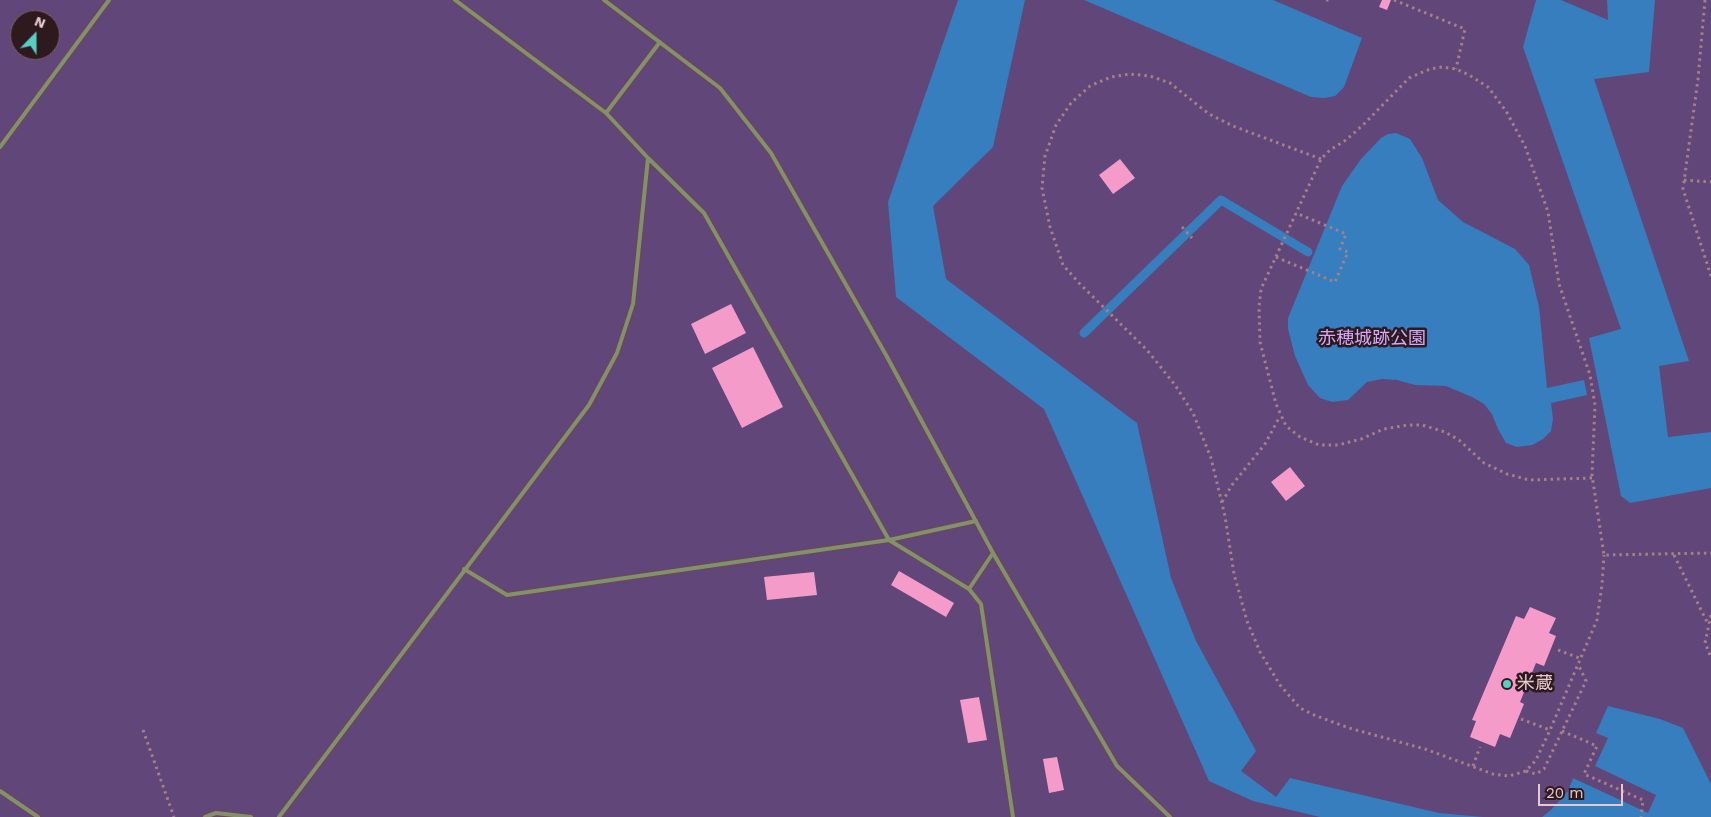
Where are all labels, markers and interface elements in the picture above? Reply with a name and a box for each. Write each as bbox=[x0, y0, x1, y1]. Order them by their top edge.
north arrow bbox=[10, 10, 60, 60]
text: N bbox=[32, 13, 48, 31]
park label: 赤穂城跡公園 bbox=[1318, 328, 1426, 350]
place label: 米蔵 bbox=[1517, 673, 1553, 695]
marker: 米蔵 bbox=[1501, 678, 1513, 690]
scale bar bbox=[1541, 774, 1626, 806]
text: 20 m bbox=[1546, 784, 1584, 802]

